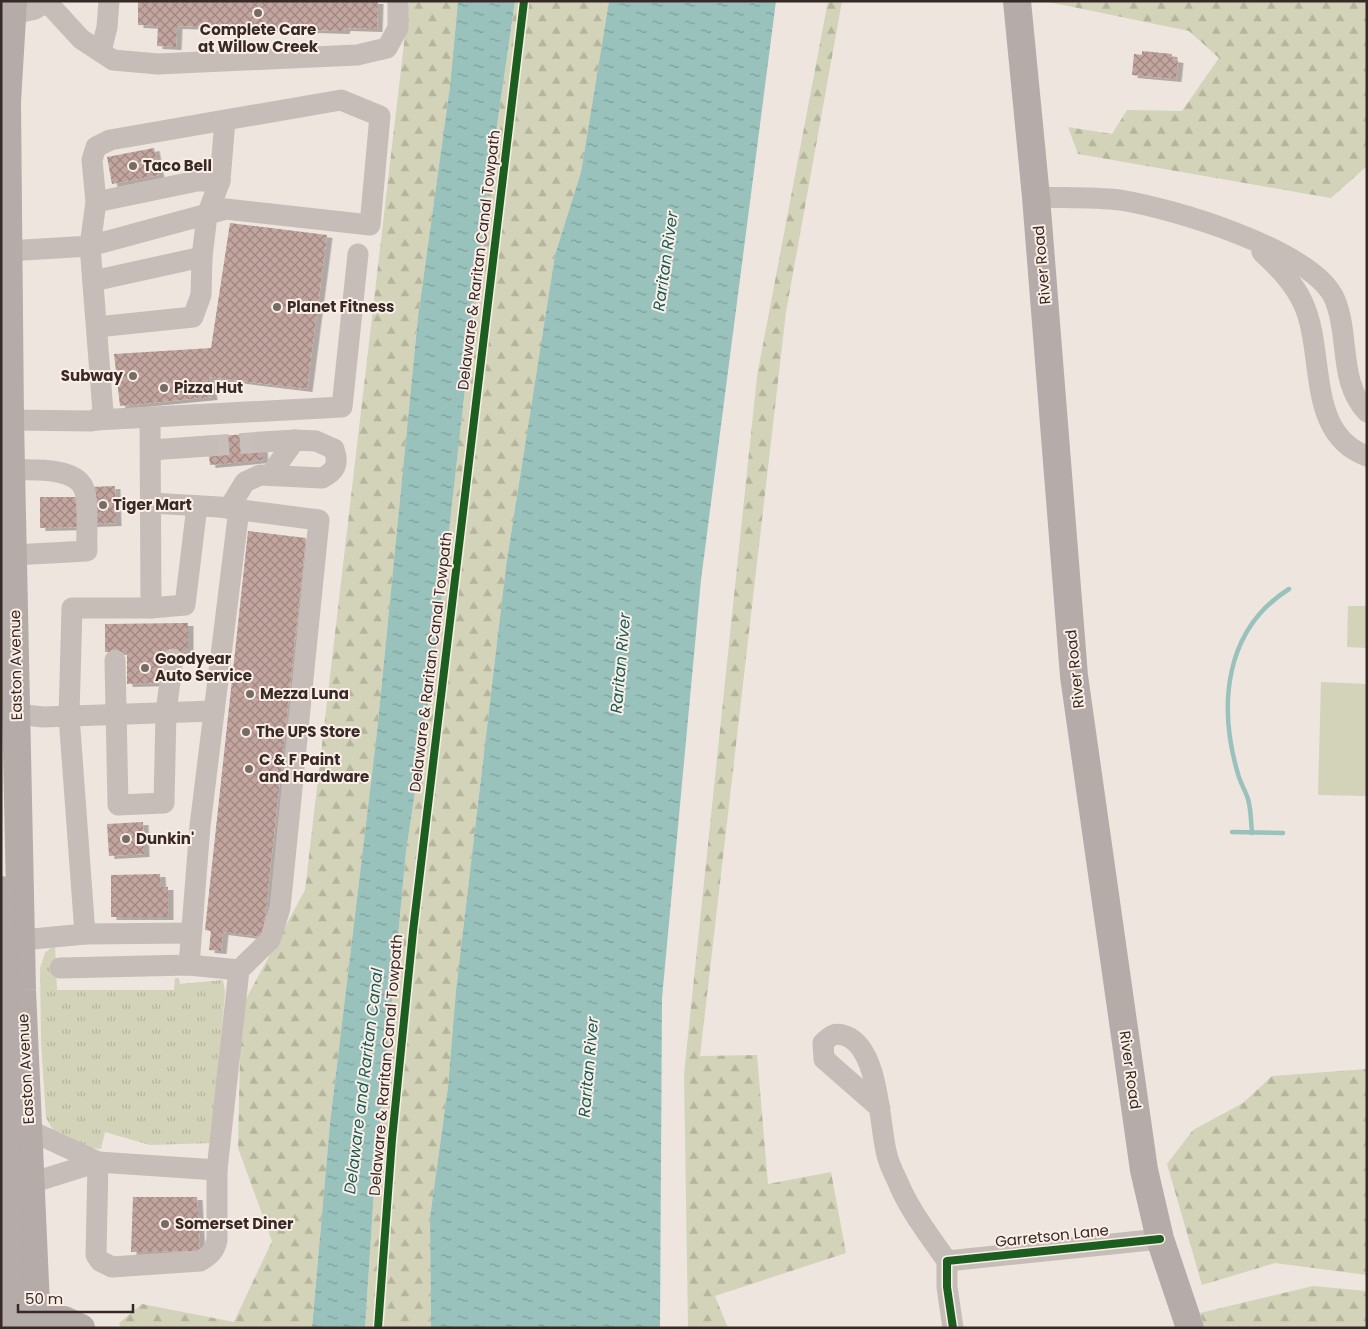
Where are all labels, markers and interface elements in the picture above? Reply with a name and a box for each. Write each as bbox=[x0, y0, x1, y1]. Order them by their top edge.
marker: Complete Care at Willow Creek bbox=[252, 7, 264, 19]
place label: Complete Care at Willow Creek bbox=[198, 19, 319, 57]
street label: Delaware & Raritan Canal Towpath bbox=[452, 128, 505, 391]
place label: Taco Bell bbox=[143, 155, 212, 176]
marker: Taco Bell bbox=[127, 160, 139, 172]
water label: Raritan River bbox=[647, 209, 684, 312]
street label: River Road bbox=[1028, 225, 1055, 305]
place label: Planet Fitness bbox=[287, 296, 394, 317]
marker: Planet Fitness bbox=[271, 301, 283, 313]
place label: Subway bbox=[61, 365, 124, 386]
marker: Subway bbox=[127, 370, 139, 382]
place label: Pizza Hut bbox=[174, 377, 243, 398]
marker: Pizza Hut bbox=[158, 382, 170, 394]
place label: Tiger Mart bbox=[113, 494, 192, 515]
marker: Tiger Mart bbox=[97, 499, 109, 511]
street label: Delaware & Raritan Canal Towpath bbox=[404, 530, 457, 793]
street label: Easton Avenue bbox=[4, 610, 27, 721]
water label: Raritan River bbox=[605, 611, 636, 714]
street label: River Road bbox=[1060, 629, 1089, 710]
place label: Goodyear Auto Service bbox=[155, 648, 252, 686]
marker: Goodyear Auto Service bbox=[139, 662, 151, 674]
place label: Mezza Luna bbox=[260, 683, 349, 704]
marker: Mezza Luna bbox=[244, 688, 256, 700]
place label: The UPS Store bbox=[256, 721, 360, 742]
marker: The UPS Store bbox=[240, 726, 252, 738]
place label: C & F Paint and Hardware bbox=[259, 749, 369, 787]
marker: C & F Paint and Hardware bbox=[243, 763, 255, 775]
place label: Dunkin' bbox=[136, 828, 194, 849]
marker: Dunkin' bbox=[120, 833, 132, 845]
street label: Delaware & Raritan Canal Towpath bbox=[364, 933, 407, 1197]
water label: Delaware and Raritan Canal bbox=[338, 967, 389, 1195]
street label: Easton Avenue bbox=[12, 1013, 39, 1125]
water label: Raritan River bbox=[573, 1015, 604, 1118]
street label: River Road bbox=[1115, 1029, 1146, 1111]
place label: Somerset Diner bbox=[175, 1213, 294, 1234]
marker: Somerset Diner bbox=[159, 1218, 171, 1230]
street label: Garretson Lane bbox=[994, 1219, 1110, 1252]
scale bar bbox=[18, 1282, 132, 1314]
text: 50 m bbox=[25, 1288, 63, 1309]

